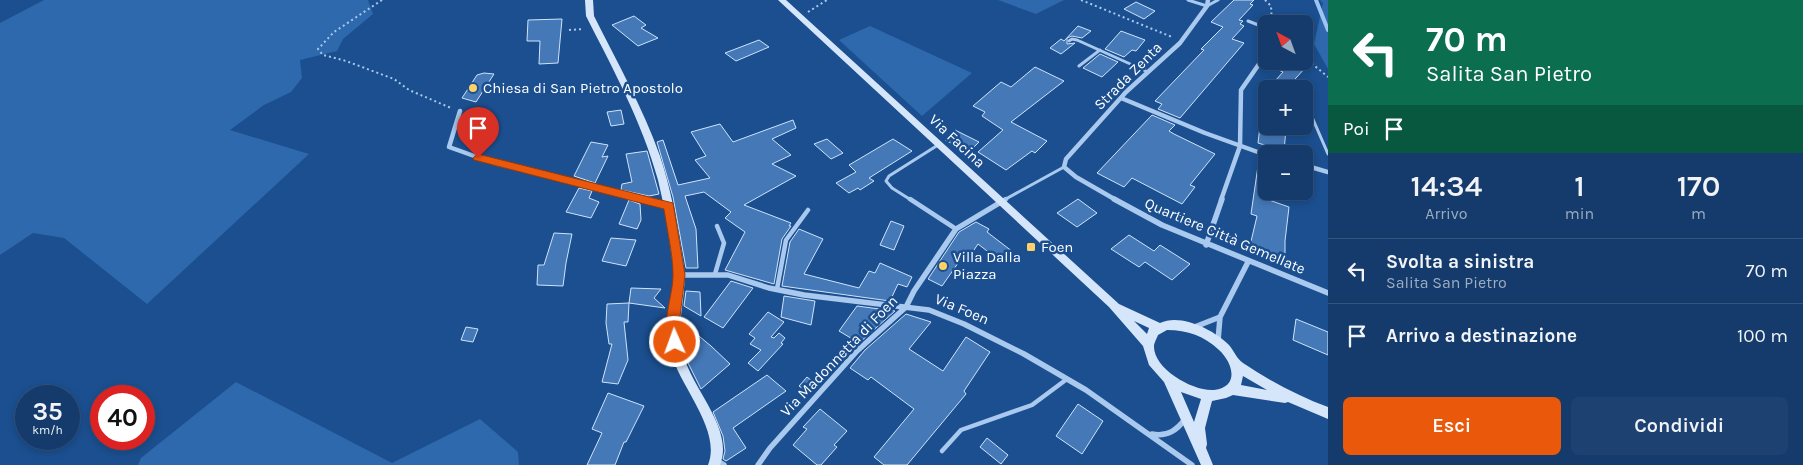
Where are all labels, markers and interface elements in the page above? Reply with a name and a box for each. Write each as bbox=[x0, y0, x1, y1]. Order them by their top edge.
north arrow bbox=[1258, 15, 1312, 70]
map controls bbox=[1258, 15, 1313, 200]
text: 70 m bbox=[1426, 19, 1508, 60]
icon: left bbox=[1343, 20, 1408, 85]
street label: Strada Zenta bbox=[1090, 38, 1166, 114]
text: Salita San Pietro bbox=[1426, 61, 1592, 87]
place label: Chiesa di San Pietro Apostolo bbox=[483, 79, 683, 97]
button: + bbox=[1258, 80, 1313, 135]
marker: Chiesa di San Pietro Apostolo bbox=[467, 82, 479, 94]
pin bbox=[457, 107, 499, 158]
street label: Via Facina bbox=[925, 111, 989, 171]
icon: arrive bbox=[464, 114, 492, 142]
icon: arrive bbox=[1380, 115, 1408, 143]
text: Poi bbox=[1343, 118, 1370, 140]
button: − bbox=[1258, 145, 1313, 200]
text: 14:34 bbox=[1410, 168, 1482, 204]
text: 1 bbox=[1574, 168, 1585, 204]
text: 170 bbox=[1677, 168, 1720, 204]
street label: Quartiere Città Gemellate bbox=[1142, 194, 1308, 278]
text: Arrivo bbox=[1425, 204, 1468, 223]
text: min bbox=[1565, 204, 1594, 223]
text: m bbox=[1691, 204, 1706, 223]
place label: Foen bbox=[1041, 238, 1073, 256]
marker: Foen bbox=[1025, 241, 1037, 253]
place label: Villa Dalla Piazza bbox=[953, 248, 1021, 283]
text: Svolta a sinistra bbox=[1386, 251, 1534, 273]
icon: left bbox=[1343, 257, 1371, 285]
marker: Villa Dalla Piazza bbox=[937, 260, 949, 272]
text: 70 m bbox=[1746, 260, 1788, 282]
text: Salita San Pietro bbox=[1386, 273, 1507, 292]
street label: Via Foen bbox=[932, 290, 992, 328]
street label: Via Madonnetta di Foen bbox=[777, 292, 901, 420]
position arrow bbox=[648, 315, 700, 367]
icon: arrive bbox=[1343, 322, 1371, 350]
text: Arrivo a destinazione bbox=[1386, 325, 1577, 347]
text: 100 m bbox=[1737, 325, 1788, 347]
speed limit sign: 40 bbox=[90, 385, 155, 450]
text: 35 bbox=[32, 397, 63, 426]
button: Esci bbox=[1343, 397, 1561, 455]
button: Condividi bbox=[1571, 397, 1788, 455]
text: km/h bbox=[32, 423, 63, 437]

